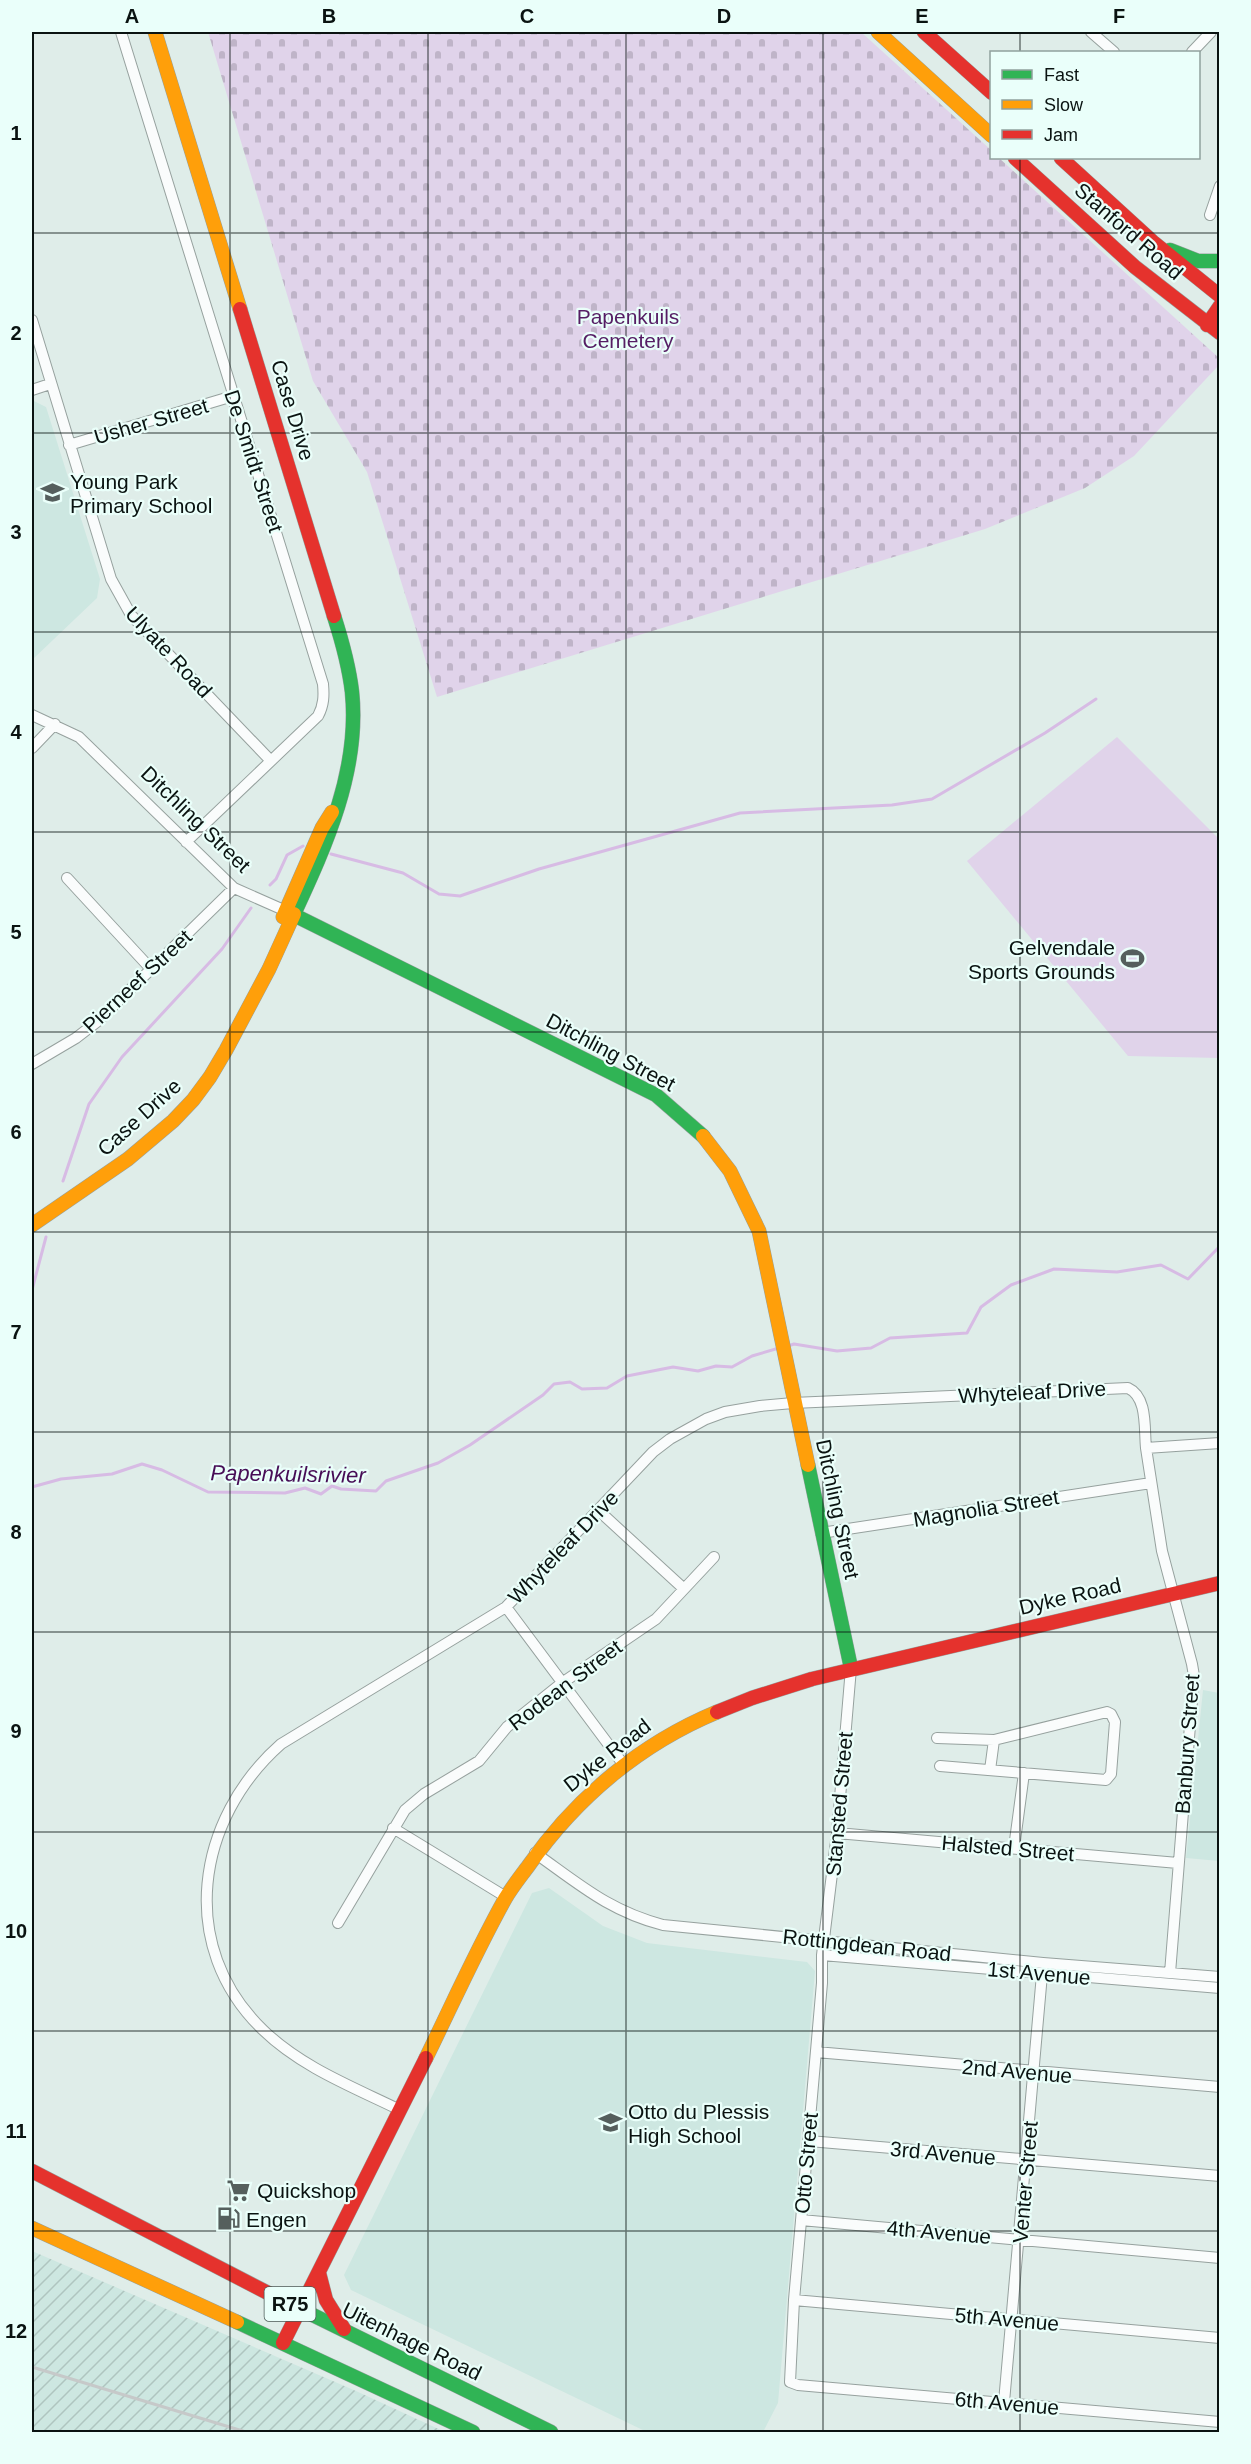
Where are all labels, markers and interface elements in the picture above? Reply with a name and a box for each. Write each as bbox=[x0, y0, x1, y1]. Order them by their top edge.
text: A bbox=[125, 5, 139, 27]
text: B bbox=[322, 5, 336, 27]
text: C bbox=[520, 5, 534, 27]
text: D bbox=[717, 5, 731, 27]
text: E bbox=[915, 5, 929, 27]
text: F bbox=[1113, 5, 1125, 27]
legend bbox=[990, 51, 1200, 159]
text: Fast bbox=[1044, 65, 1079, 85]
text: Slow bbox=[1044, 95, 1084, 115]
text: 1 bbox=[10, 122, 22, 144]
text: Jam bbox=[1044, 125, 1078, 145]
street label: Stanford Road bbox=[1070, 178, 1188, 284]
park label: Papenkuils Cemetery bbox=[577, 305, 679, 352]
text: 2 bbox=[10, 322, 22, 344]
street label: Case Drive bbox=[267, 357, 319, 463]
street label: De Smidt Street bbox=[220, 387, 288, 535]
street label: Usher Street bbox=[91, 394, 211, 448]
place label: Young Park Primary School bbox=[70, 470, 212, 517]
school or university icon: Young Park Primary School bbox=[39, 480, 65, 506]
text: 3 bbox=[10, 521, 22, 543]
street label: Ulyate Road bbox=[121, 602, 217, 702]
text: 4 bbox=[10, 721, 22, 743]
street label: Ditchling Street bbox=[137, 761, 255, 877]
text: 5 bbox=[10, 921, 22, 943]
street label: Pierneef Street bbox=[78, 925, 196, 1037]
place label: Gelvendale Sports Grounds bbox=[968, 936, 1115, 983]
sports icon: Gelvendale Sports Grounds bbox=[1120, 946, 1146, 972]
street label: Ditchling Street bbox=[543, 1008, 679, 1096]
street label: Case Drive bbox=[93, 1074, 185, 1160]
text: 6 bbox=[10, 1121, 22, 1143]
text: 7 bbox=[10, 1321, 22, 1343]
street label: Whyteleaf Drive bbox=[957, 1377, 1107, 1407]
street label: Ditchling Street bbox=[812, 1437, 864, 1581]
water label: Papenkuilsrivier bbox=[210, 1460, 368, 1488]
street label: Magnolia Street bbox=[912, 1485, 1061, 1531]
street label: Whyteleaf Drive bbox=[503, 1486, 623, 1608]
text: 8 bbox=[10, 1521, 22, 1543]
street label: Dyke Road bbox=[1017, 1573, 1123, 1619]
street label: Rodean Street bbox=[504, 1635, 626, 1735]
street label: Banbury Street bbox=[1171, 1673, 1203, 1815]
street label: Dyke Road bbox=[559, 1714, 655, 1796]
text: 9 bbox=[10, 1720, 22, 1742]
street label: Stansted Street bbox=[821, 1731, 857, 1877]
street label: Halsted Street bbox=[941, 1831, 1075, 1865]
text: 10 bbox=[5, 1920, 27, 1942]
street label: Rottingdean Road bbox=[782, 1925, 952, 1965]
street label: 1st Avenue bbox=[986, 1957, 1092, 1989]
street label: 2nd Avenue bbox=[961, 2055, 1073, 2087]
place label: Otto du Plessis High School bbox=[628, 2100, 769, 2147]
school or university icon: Otto du Plessis High School bbox=[597, 2110, 623, 2136]
street label: Otto Street bbox=[790, 2111, 822, 2215]
text: 11 bbox=[5, 2120, 27, 2142]
street label: Venter Street bbox=[1008, 2120, 1042, 2244]
street label: 3rd Avenue bbox=[889, 2137, 997, 2169]
supermarket icon: Quickshop bbox=[226, 2177, 252, 2203]
place label: Quickshop bbox=[257, 2179, 356, 2202]
fuel station icon: Engen bbox=[215, 2206, 241, 2232]
place label: Engen bbox=[246, 2208, 307, 2231]
street label: 4th Avenue bbox=[886, 2216, 992, 2248]
road number: R75 bbox=[264, 2287, 316, 2321]
street label: Uitenhage Road bbox=[339, 2297, 485, 2385]
street label: 5th Avenue bbox=[954, 2303, 1060, 2335]
text: 12 bbox=[5, 2320, 27, 2342]
street label: 6th Avenue bbox=[954, 2387, 1060, 2419]

